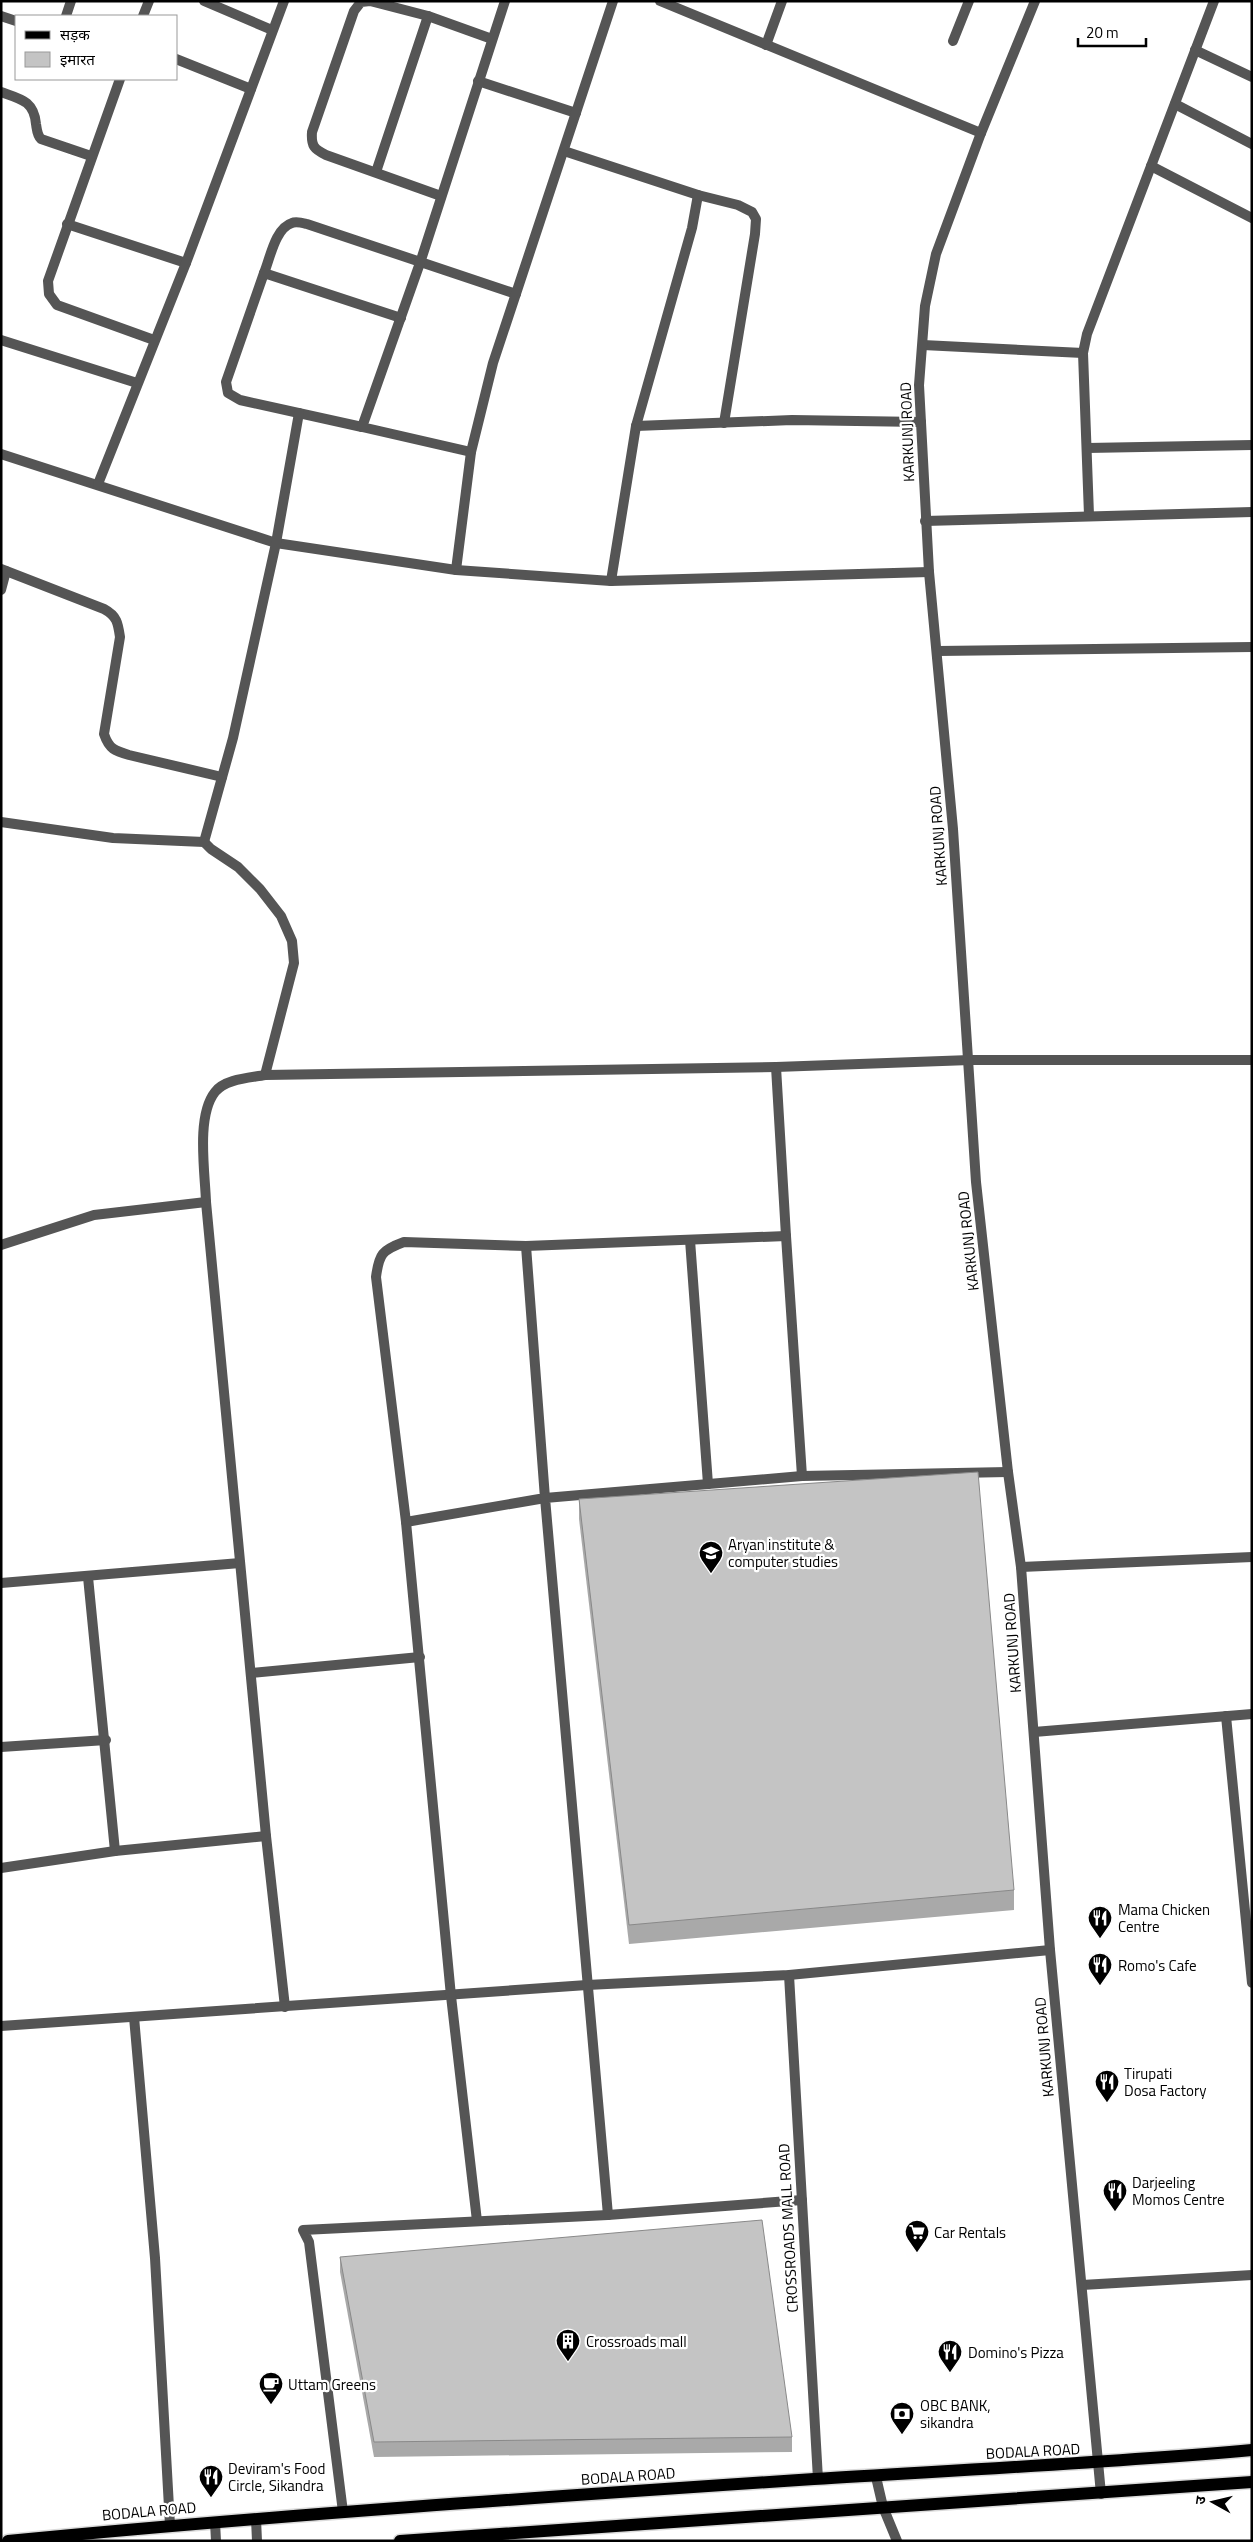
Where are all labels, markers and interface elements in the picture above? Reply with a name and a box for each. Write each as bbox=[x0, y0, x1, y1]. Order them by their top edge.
legend bbox=[15, 15, 178, 80]
scale bar bbox=[1078, 15, 1146, 47]
text: 20 m bbox=[1086, 21, 1119, 44]
text: सड़क bbox=[60, 23, 90, 46]
text: इमारत bbox=[60, 48, 95, 71]
street label: KARKUNJ ROAD bbox=[894, 382, 920, 482]
street label: KARKUNJ ROAD bbox=[923, 785, 953, 887]
street label: KARKUNJ ROAD bbox=[951, 1190, 985, 1292]
place label: Aryan institute & computer studies bbox=[728, 1533, 838, 1573]
school or university icon: Aryan institute & computer studies bbox=[698, 1540, 724, 1574]
street label: KARKUNJ ROAD bbox=[997, 1592, 1027, 1694]
place label: Mama Chicken Centre bbox=[1118, 1898, 1210, 1938]
restaurant icon: Mama Chicken Centre bbox=[1087, 1905, 1113, 1939]
restaurant icon: Romo's Cafe bbox=[1087, 1952, 1113, 1986]
place label: Romo's Cafe bbox=[1118, 1954, 1197, 1977]
street label: KARKUNJ ROAD bbox=[1028, 1996, 1060, 2098]
place label: Tirupati Dosa Factory bbox=[1124, 2062, 1206, 2102]
restaurant icon: Tirupati Dosa Factory bbox=[1094, 2069, 1120, 2103]
street label: CROSSROADS MALL ROAD bbox=[772, 2143, 804, 2313]
place label: Darjeeling Momos Centre bbox=[1132, 2171, 1225, 2211]
restaurant icon: Darjeeling Momos Centre bbox=[1102, 2178, 1128, 2212]
supermarket icon: Car Rentals bbox=[904, 2219, 930, 2253]
place label: Car Rentals bbox=[934, 2221, 1006, 2244]
building icon: Crossroads mall bbox=[555, 2328, 581, 2362]
place label: Crossroads mall bbox=[586, 2330, 687, 2353]
restaurant icon: Domino's Pizza bbox=[937, 2339, 963, 2373]
place label: Domino's Pizza bbox=[968, 2341, 1064, 2364]
cafe icon: Uttam Greens bbox=[258, 2371, 284, 2405]
place label: Uttam Greens bbox=[288, 2373, 376, 2396]
place label: OBC BANK, sikandra bbox=[920, 2394, 991, 2434]
bank icon: OBC BANK, sikandra bbox=[889, 2401, 915, 2435]
street label: BODALA ROAD bbox=[985, 2437, 1081, 2465]
place label: Deviram's Food Circle, Sikandra bbox=[228, 2457, 325, 2497]
street label: BODALA ROAD bbox=[580, 2461, 676, 2491]
restaurant icon: Deviram's Food Circle, Sikandra bbox=[198, 2464, 224, 2498]
north arrow bbox=[1188, 2477, 1238, 2527]
text: उ bbox=[1189, 2494, 1211, 2506]
street label: BODALA ROAD bbox=[101, 2495, 197, 2527]

